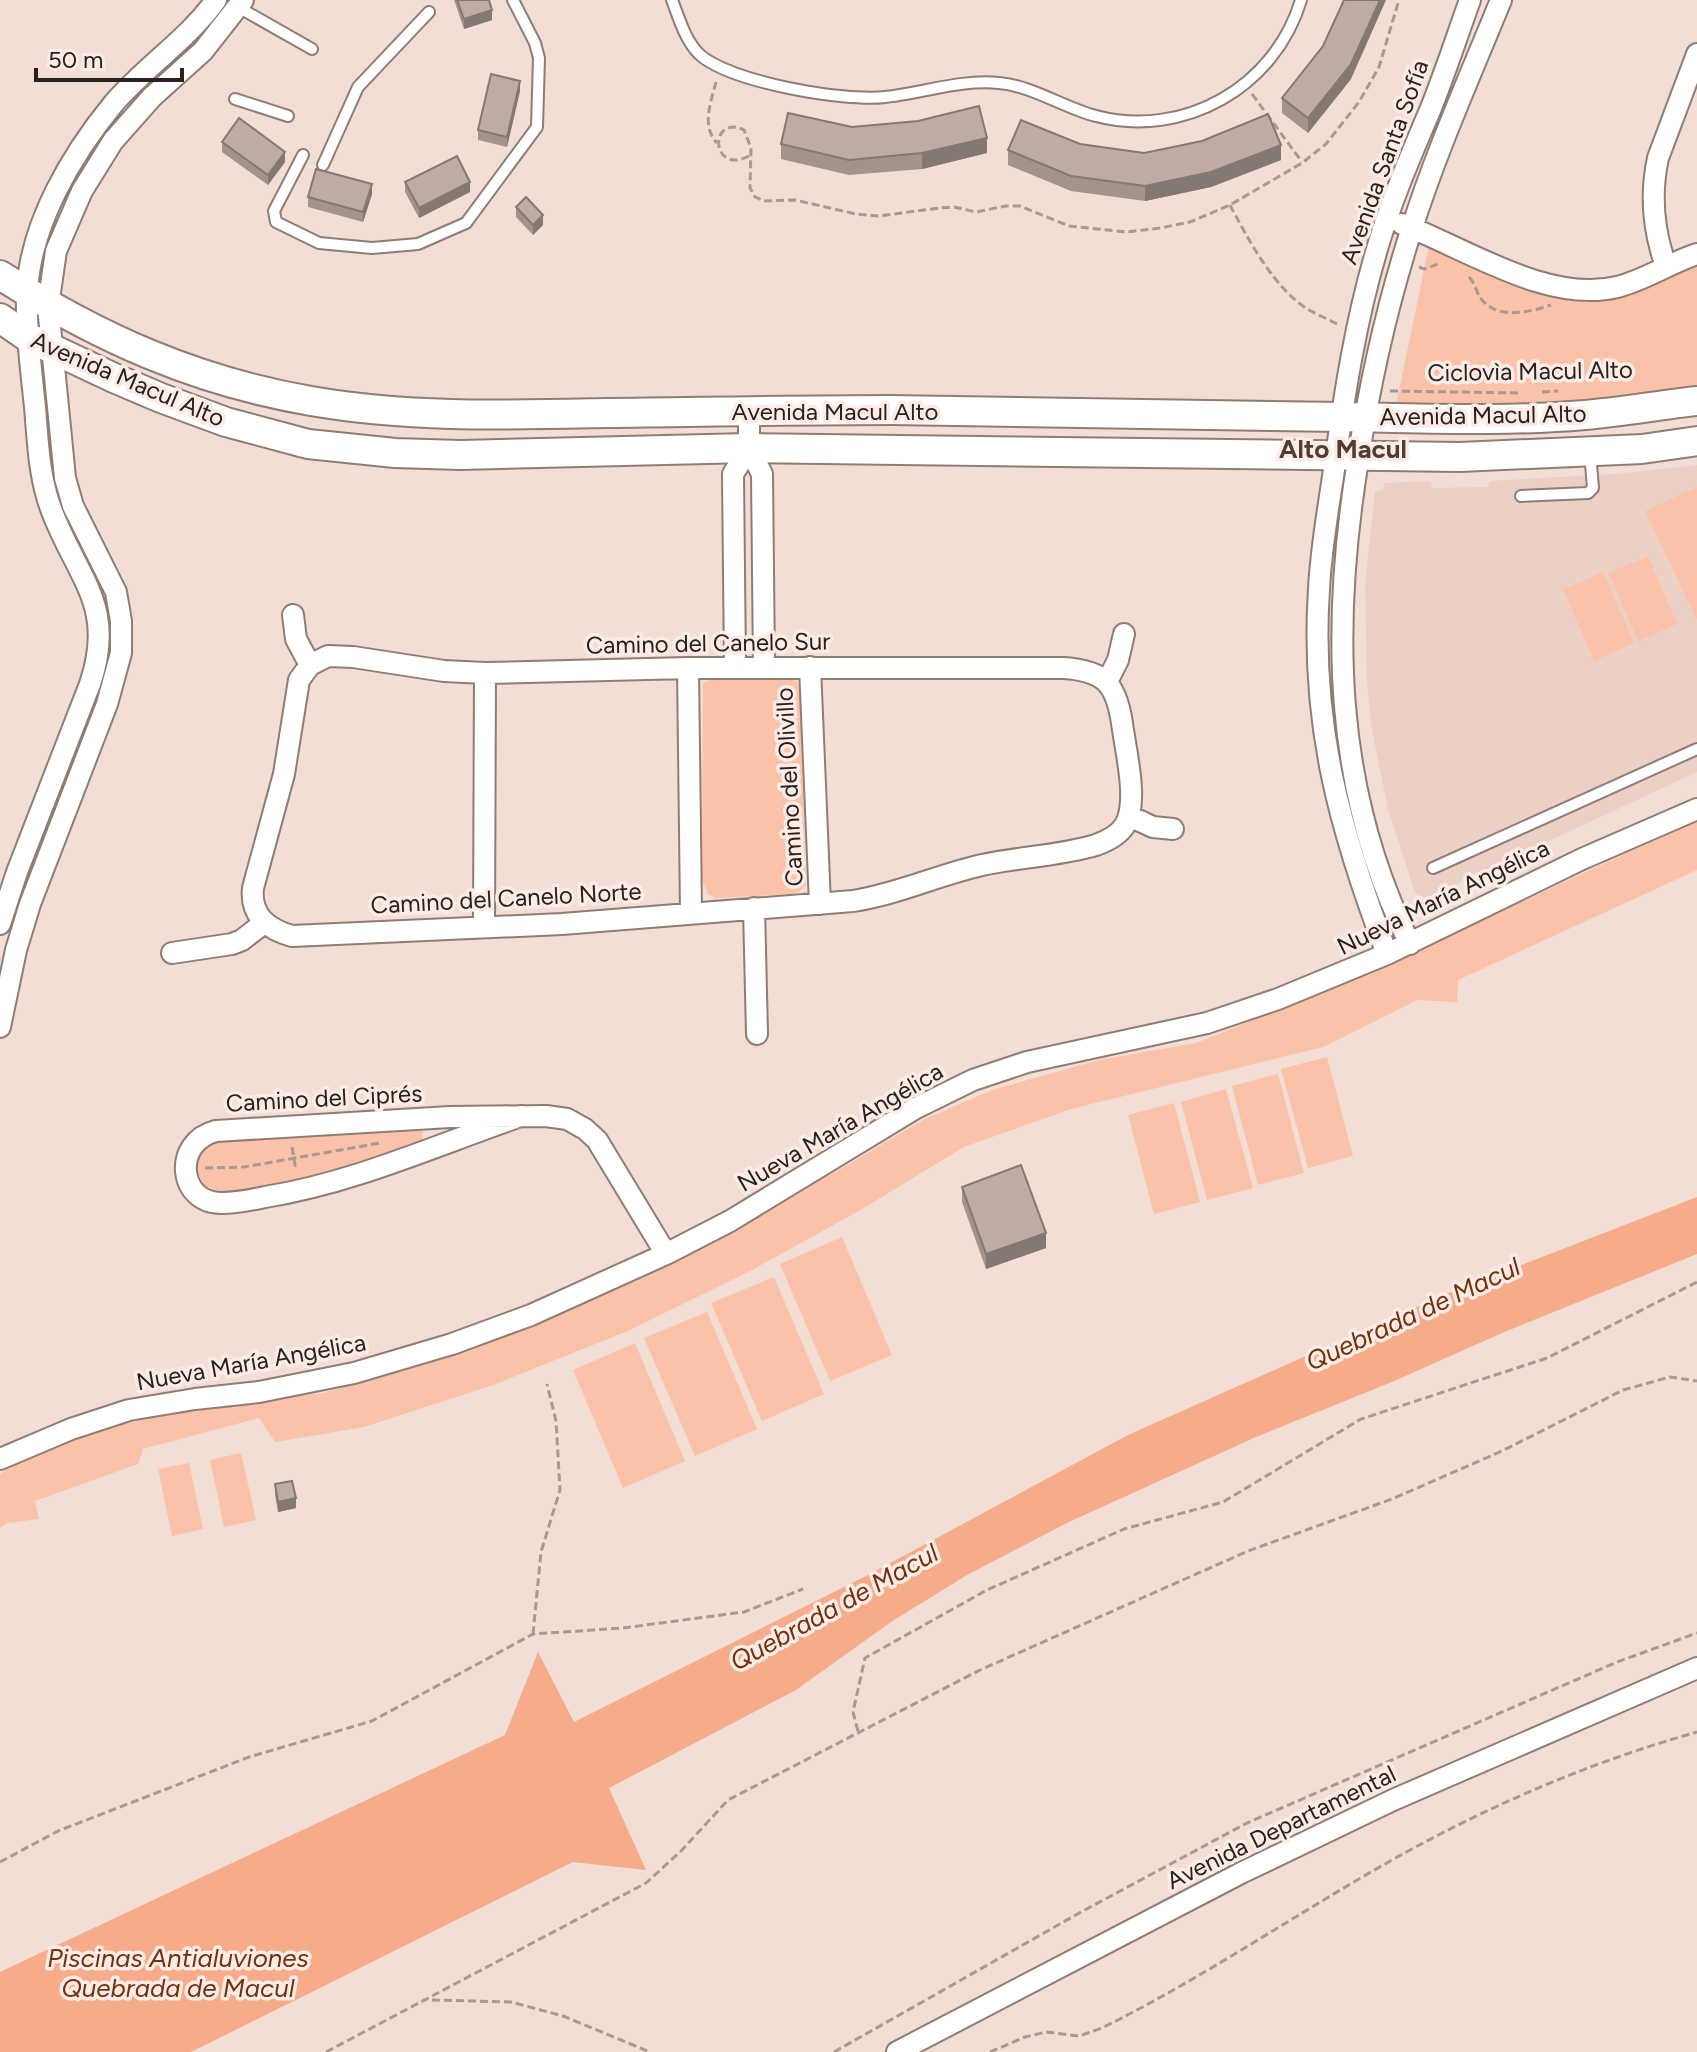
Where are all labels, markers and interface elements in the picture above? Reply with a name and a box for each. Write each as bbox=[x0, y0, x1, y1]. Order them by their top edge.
scale bar bbox=[36, 32, 182, 82]
text: 50 m bbox=[48, 45, 104, 74]
street label: Avenida Santa Sofía bbox=[1334, 56, 1434, 268]
street label: Avenida Macul Alto bbox=[27, 325, 229, 433]
street label: Ciclovìa Macul Alto bbox=[1427, 355, 1633, 387]
street label: Avenida Macul Alto bbox=[731, 397, 939, 426]
street label: Avenida Macul Alto bbox=[1379, 399, 1587, 431]
district label: Alto Macul bbox=[1279, 433, 1407, 465]
street label: Camino del Canelo Sur bbox=[585, 626, 831, 660]
street label: Camino del Olivillo bbox=[769, 687, 809, 887]
street label: Nueva María Angélica bbox=[1332, 833, 1554, 961]
street label: Camino del Canelo Norte bbox=[370, 876, 642, 920]
street label: Nueva María Angélica bbox=[732, 1056, 948, 1198]
street label: Camino del Ciprés bbox=[225, 1078, 423, 1118]
water label: Quebrada de Macul bbox=[1301, 1250, 1526, 1378]
street label: Nueva María Angélica bbox=[134, 1328, 368, 1396]
water label: Quebrada de Macul bbox=[724, 1536, 944, 1677]
street label: Avenida Departamental bbox=[1162, 1759, 1400, 1895]
water label: Piscinas Antialuviones Quebrada de Macul bbox=[47, 1942, 309, 2004]

